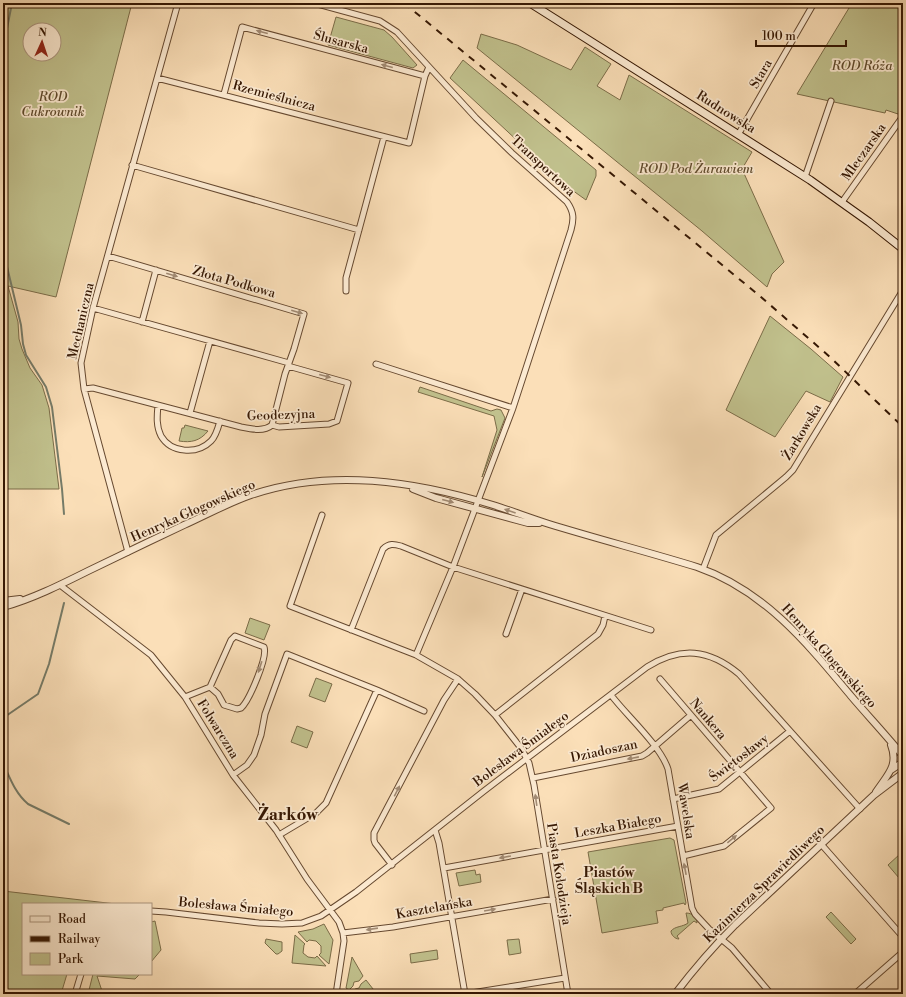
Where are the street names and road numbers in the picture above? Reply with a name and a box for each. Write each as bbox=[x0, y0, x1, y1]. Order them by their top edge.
street label: Ślusarska bbox=[312, 26, 371, 57]
street label: Stara bbox=[746, 56, 776, 91]
street label: Rzemieślnicza bbox=[231, 77, 318, 115]
street label: Rudnowska bbox=[693, 87, 759, 137]
street label: Mleczarska bbox=[838, 120, 890, 184]
street label: Transportowa bbox=[508, 132, 579, 200]
street label: Złota Podkowa bbox=[191, 263, 278, 302]
street label: Mechaniczna bbox=[64, 281, 98, 361]
street label: Żarkowska bbox=[778, 400, 825, 463]
street label: Geodezyjna bbox=[246, 406, 316, 424]
street label: Henryka Głogowskiego bbox=[128, 476, 258, 546]
street label: Henryka Głogowskiego bbox=[778, 601, 880, 711]
street label: Nankera bbox=[686, 695, 730, 743]
street label: Folwarczna bbox=[193, 696, 243, 762]
street label: Bolesława Śmiałego bbox=[469, 707, 572, 791]
street label: Świętosławy bbox=[706, 729, 772, 785]
street label: Dziadoszan bbox=[569, 736, 639, 766]
street label: Wawelska bbox=[674, 781, 698, 840]
street label: Leszka Białego bbox=[573, 810, 663, 842]
street label: Piasta Kołodzieja bbox=[543, 822, 575, 926]
street label: Kazimierza Sprawiedliwego bbox=[700, 822, 828, 946]
street label: Bolesława Śmiałego bbox=[177, 893, 294, 920]
street label: Kasztelańska bbox=[395, 893, 474, 923]

